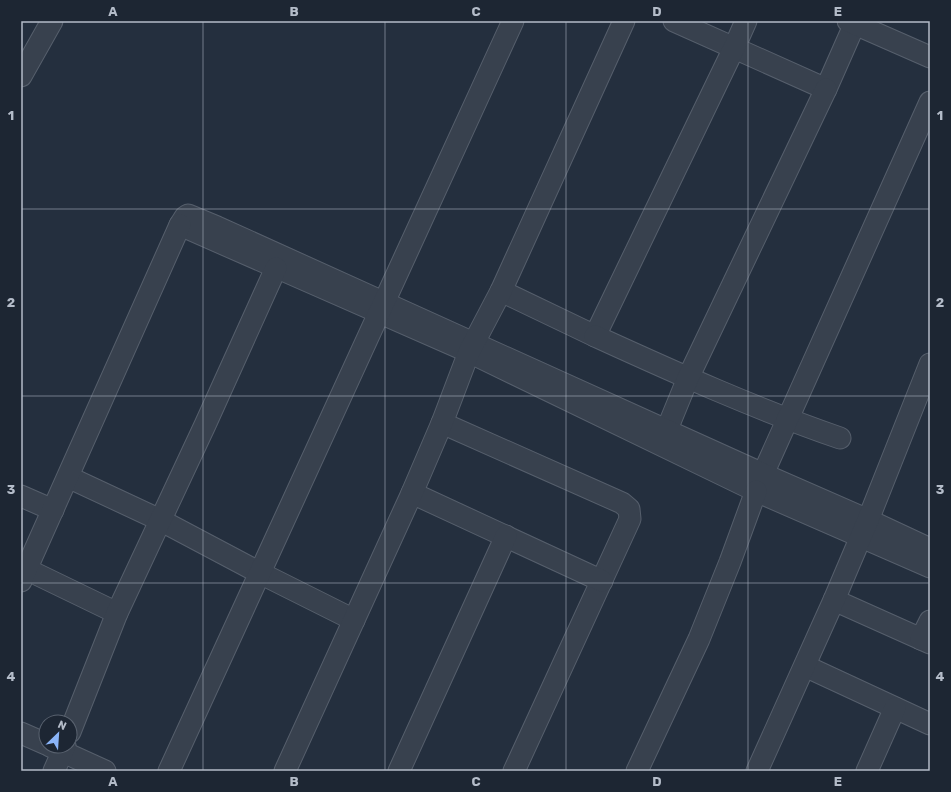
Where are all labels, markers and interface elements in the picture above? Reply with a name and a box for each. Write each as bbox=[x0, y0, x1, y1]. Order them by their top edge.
text: A bbox=[108, 4, 118, 19]
text: B bbox=[289, 4, 299, 19]
text: C bbox=[471, 4, 481, 19]
text: D bbox=[652, 4, 662, 19]
text: E bbox=[834, 4, 842, 19]
text: 1 bbox=[8, 108, 14, 123]
text: 1 bbox=[937, 108, 943, 123]
text: 2 bbox=[7, 295, 15, 310]
text: 2 bbox=[936, 295, 944, 310]
text: 3 bbox=[7, 482, 16, 497]
text: 3 bbox=[936, 482, 945, 497]
text: 4 bbox=[7, 669, 16, 684]
text: 4 bbox=[936, 669, 945, 684]
north arrow bbox=[38, 714, 78, 754]
text: N bbox=[56, 718, 68, 733]
text: A bbox=[108, 774, 118, 789]
text: B bbox=[289, 774, 299, 789]
text: C bbox=[471, 774, 481, 789]
text: D bbox=[652, 774, 662, 789]
text: E bbox=[834, 774, 842, 789]

